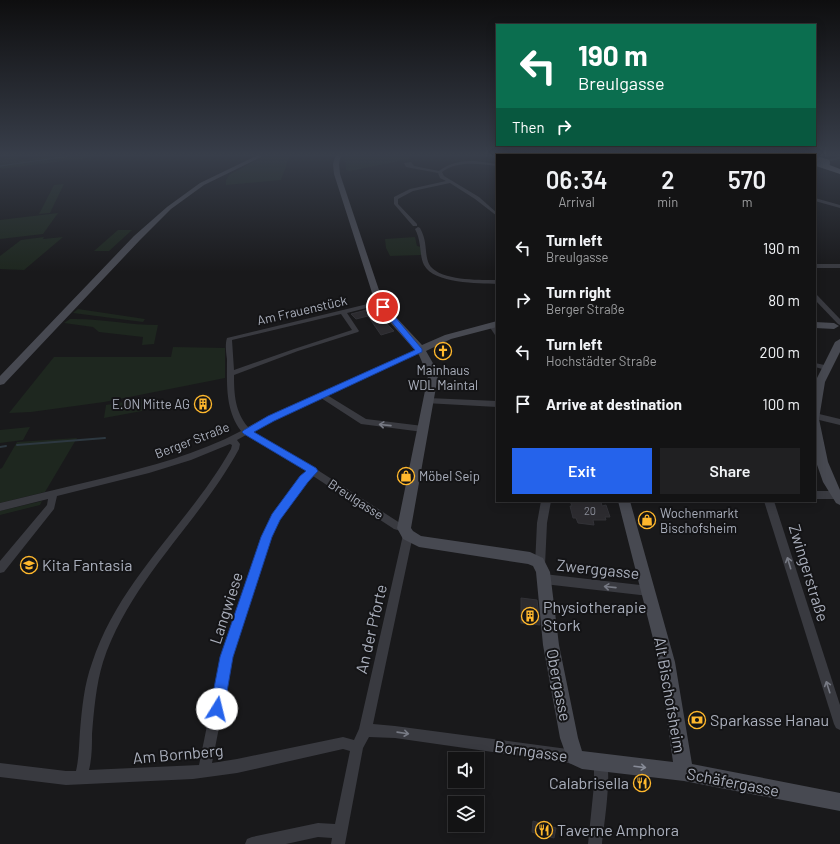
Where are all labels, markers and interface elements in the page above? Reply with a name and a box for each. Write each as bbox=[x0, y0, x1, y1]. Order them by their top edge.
text: 190 m bbox=[578, 38, 648, 72]
icon: left bbox=[512, 40, 564, 92]
text: Breulgasse bbox=[578, 72, 665, 94]
icon: right bbox=[553, 116, 575, 138]
text: Then bbox=[512, 118, 545, 136]
text: 06:34 bbox=[546, 165, 607, 194]
text: 2 bbox=[661, 165, 674, 194]
text: 570 bbox=[728, 165, 766, 194]
text: Arrival bbox=[558, 194, 595, 210]
text: min bbox=[657, 194, 678, 210]
text: m bbox=[742, 194, 753, 210]
text: Turn left bbox=[546, 231, 602, 249]
icon: left bbox=[512, 237, 534, 259]
text: 190 m bbox=[763, 239, 800, 257]
text: Breulgasse bbox=[546, 249, 609, 265]
text: Turn right bbox=[546, 283, 611, 301]
icon: right bbox=[512, 289, 534, 311]
pin bbox=[366, 290, 400, 324]
text: 80 m bbox=[768, 291, 800, 309]
street label: Am Frauenstück bbox=[255, 292, 349, 328]
icon: arrive bbox=[372, 296, 394, 318]
text: Berger Straße bbox=[546, 301, 625, 317]
text: Turn left bbox=[546, 335, 602, 353]
church icon: Mainhaus WDL Maintal bbox=[433, 341, 453, 361]
icon: left bbox=[512, 341, 534, 363]
text: 200 m bbox=[760, 343, 800, 361]
text: Hochstädter Straße bbox=[546, 353, 657, 369]
place label: Mainhaus WDL Maintal bbox=[408, 362, 478, 393]
icon: arrive bbox=[512, 393, 534, 415]
building icon: E.ON Mitte AG bbox=[193, 394, 213, 414]
text: Arrive at destination bbox=[546, 395, 682, 413]
text: 100 m bbox=[762, 395, 800, 413]
place label: E.ON Mitte AG bbox=[112, 396, 190, 412]
street label: Berger Straße bbox=[152, 418, 232, 462]
one-way arrow bbox=[379, 421, 392, 429]
button: Exit bbox=[512, 448, 652, 494]
button: Share bbox=[660, 448, 800, 494]
shop icon: Möbel Seip bbox=[396, 466, 416, 486]
place label: Möbel Seip bbox=[419, 468, 480, 484]
street label: Breulgasse bbox=[325, 475, 387, 523]
house number: 20 bbox=[584, 504, 596, 517]
place label: Wochenmarkt Bischofsheim bbox=[660, 505, 739, 536]
shop icon: Wochenmarkt Bischofsheim bbox=[637, 510, 657, 530]
street label: Zwingerstraße bbox=[786, 522, 833, 624]
school or university icon: Kita Fantasia bbox=[19, 555, 39, 575]
place label: Kita Fantasia bbox=[42, 555, 132, 574]
street label: Zwerggasse bbox=[556, 555, 640, 582]
one-way arrow bbox=[785, 556, 792, 569]
street label: Langwiese bbox=[205, 569, 246, 646]
street label: An der Pforte bbox=[351, 582, 390, 675]
one-way arrow bbox=[604, 583, 617, 590]
place label: Physiotherapie Stork bbox=[543, 597, 647, 634]
building icon: Physiotherapie Stork bbox=[520, 606, 540, 626]
street label: Alt Bischofsheim bbox=[651, 636, 690, 754]
street label: Obergasse bbox=[543, 647, 576, 723]
one-way arrow bbox=[824, 680, 831, 693]
position arrow bbox=[196, 688, 238, 730]
bank icon: Sparkasse Hanau bbox=[687, 710, 707, 730]
place label: Sparkasse Hanau bbox=[710, 710, 829, 729]
one-way arrow bbox=[396, 730, 409, 737]
street label: Borngasse bbox=[493, 736, 569, 765]
street label: Am Bornberg bbox=[132, 740, 224, 767]
map controls bbox=[448, 752, 484, 832]
button: sound bbox=[448, 752, 484, 788]
one-way arrow bbox=[633, 763, 646, 771]
street label: Schäfergasse bbox=[685, 763, 781, 800]
place label: Calabrisella bbox=[549, 773, 629, 792]
restaurant icon: Calabrisella bbox=[632, 773, 652, 793]
button: layers bbox=[448, 796, 484, 832]
restaurant icon: Taverne Amphora bbox=[534, 820, 554, 840]
place label: Taverne Amphora bbox=[557, 820, 679, 839]

